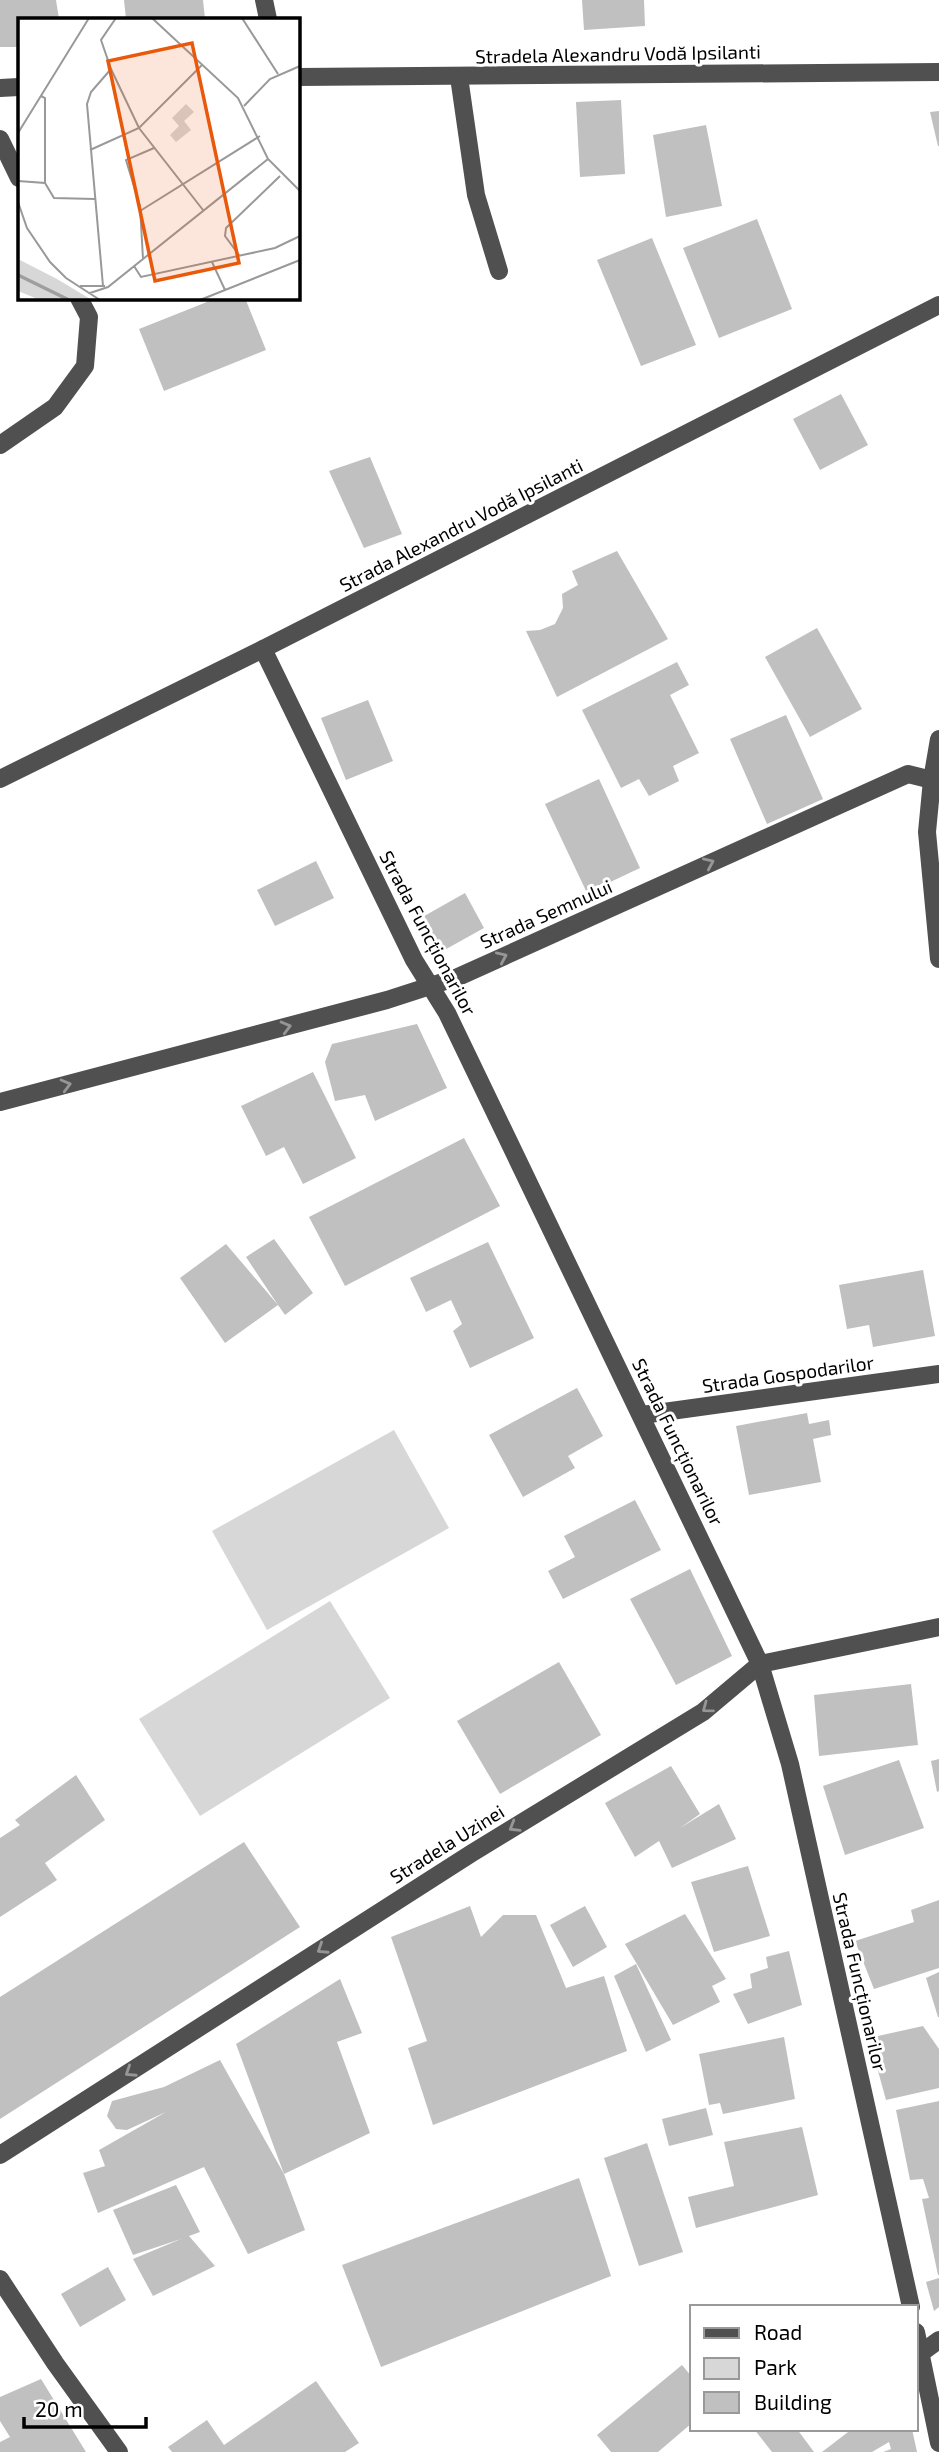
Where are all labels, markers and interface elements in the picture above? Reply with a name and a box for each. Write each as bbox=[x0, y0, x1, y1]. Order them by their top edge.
inset map bbox=[18, 18, 299, 299]
street label: Stradela Alexandru Vodă Ipsilanti bbox=[475, 40, 761, 67]
street label: Strada Alexandru Vodă Ipsilanti bbox=[335, 453, 586, 596]
street label: Strada Funcționarilor bbox=[374, 847, 482, 1020]
one-way arrow bbox=[702, 858, 715, 872]
street label: Strada Semnului bbox=[476, 874, 615, 953]
one-way arrow bbox=[495, 951, 507, 965]
one-way arrow bbox=[280, 1021, 292, 1035]
one-way arrow bbox=[60, 1079, 72, 1093]
street label: Strada Gospodarilor bbox=[701, 1350, 876, 1397]
street label: Strada Funcționarilor bbox=[626, 1354, 729, 1530]
one-way arrow bbox=[702, 1699, 715, 1712]
street label: Stradela Uzinei bbox=[385, 1799, 508, 1888]
one-way arrow bbox=[508, 1819, 521, 1832]
street label: Strada Funcționarilor bbox=[827, 1890, 892, 2074]
one-way arrow bbox=[316, 1941, 329, 1954]
one-way arrow bbox=[125, 2063, 138, 2076]
legend bbox=[690, 2305, 918, 2431]
text: Road bbox=[754, 2319, 802, 2344]
text: Park bbox=[754, 2354, 797, 2379]
scale bar bbox=[24, 2386, 147, 2430]
text: Building bbox=[754, 2389, 832, 2414]
text: 20 m bbox=[35, 2396, 83, 2421]

